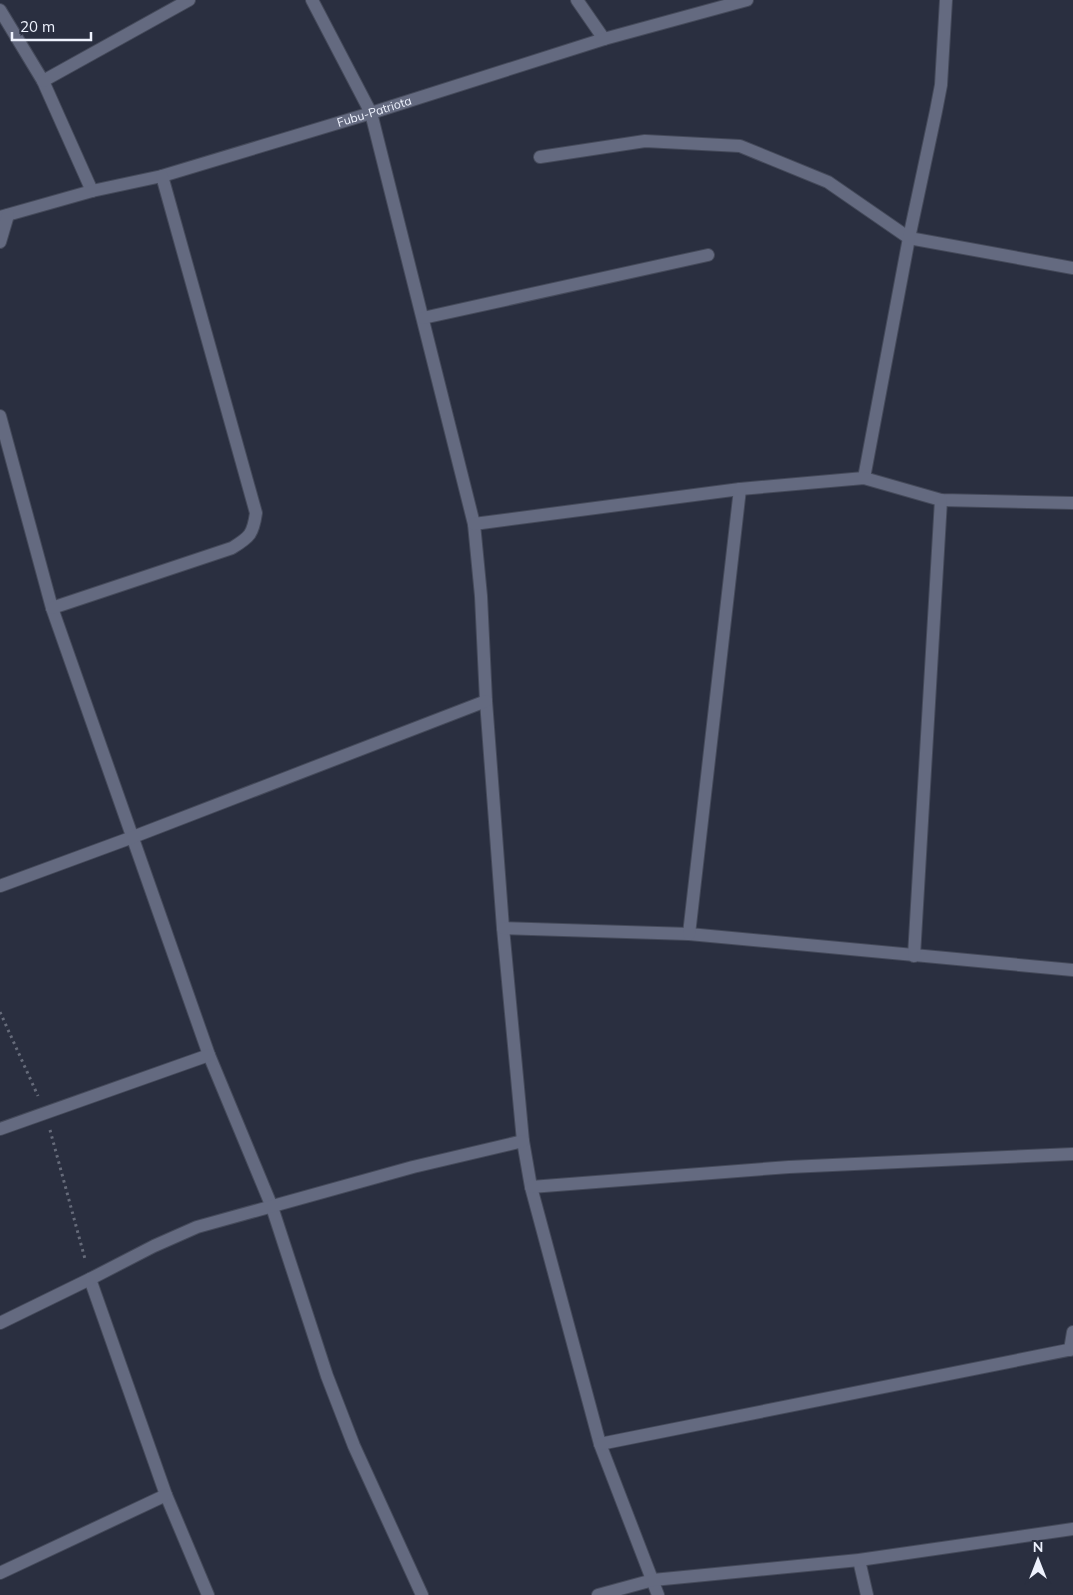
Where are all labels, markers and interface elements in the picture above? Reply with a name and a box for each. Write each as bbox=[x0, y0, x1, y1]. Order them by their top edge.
scale bar bbox=[12, 10, 91, 42]
text: 20 m bbox=[20, 17, 55, 36]
street label: Fubu-Patriota bbox=[335, 93, 413, 130]
north arrow bbox=[1013, 1535, 1063, 1585]
text: N bbox=[1033, 1538, 1043, 1556]

